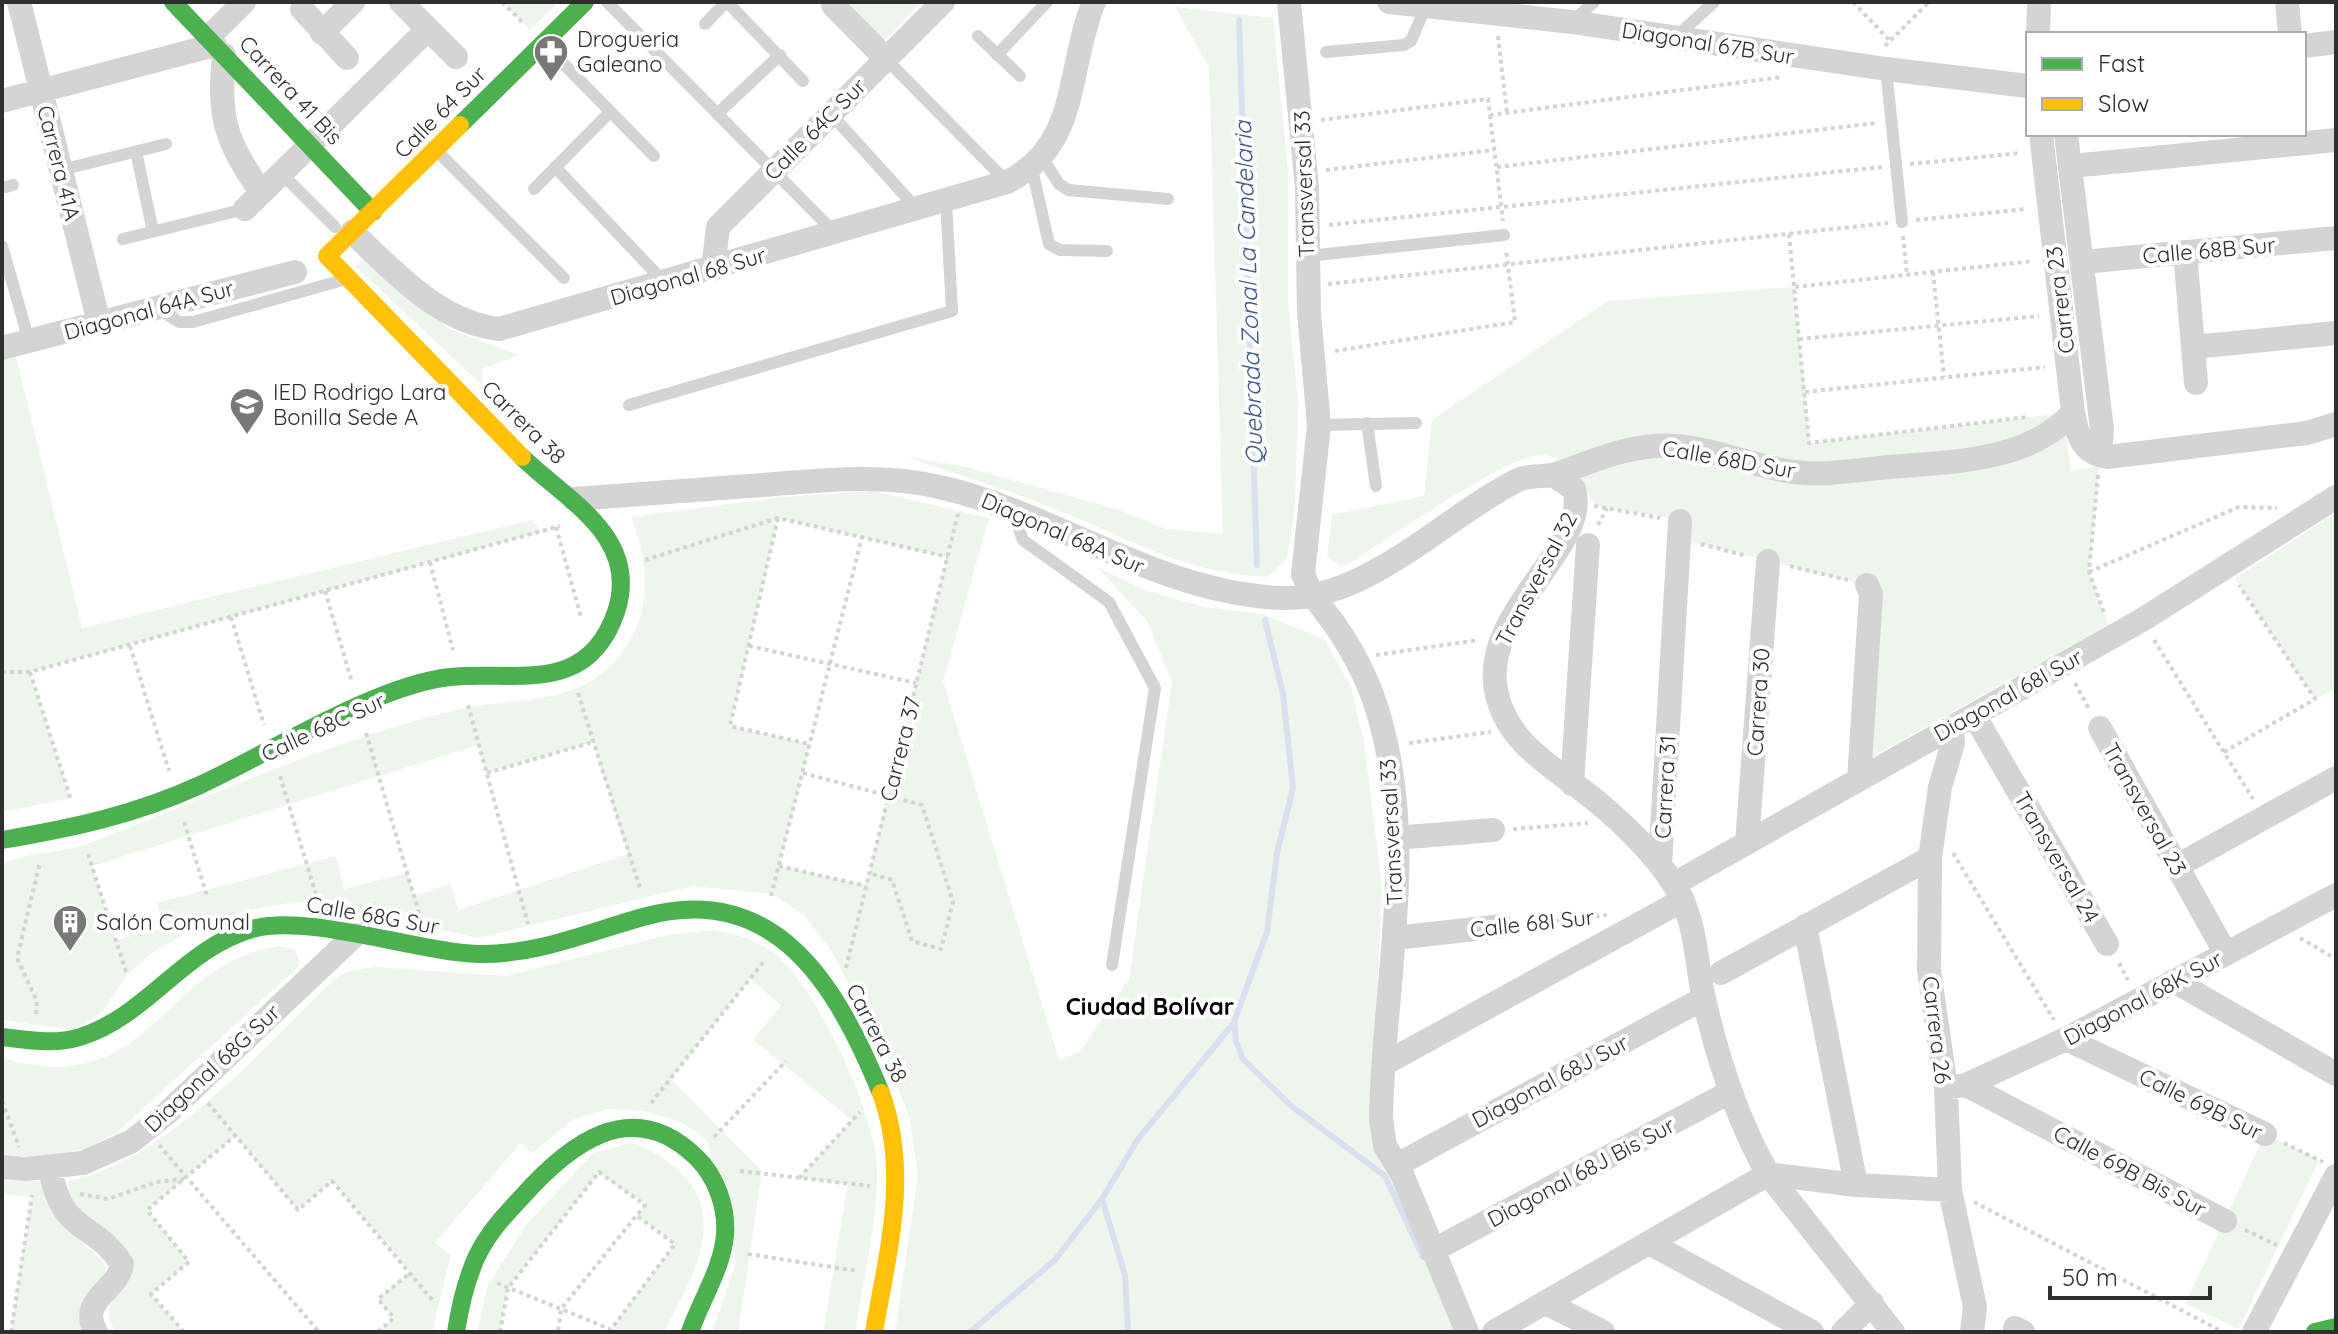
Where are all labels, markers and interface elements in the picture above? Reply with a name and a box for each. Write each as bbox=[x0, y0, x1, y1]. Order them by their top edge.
street label: Diagonal 67B Sur bbox=[1620, 16, 1797, 71]
place label: Drogueria Galeano bbox=[577, 25, 679, 78]
street label: Carrera 41 Bis bbox=[233, 30, 349, 150]
legend bbox=[2026, 32, 2306, 136]
pharmacy icon: Drogueria Galeano bbox=[532, 33, 570, 83]
text: Fast bbox=[2098, 48, 2145, 78]
street label: Calle 64 Sur bbox=[388, 60, 492, 164]
street label: Calle 64C Sur bbox=[758, 72, 872, 186]
text: Slow bbox=[2098, 88, 2149, 118]
street label: Carrera 41A bbox=[31, 102, 87, 224]
street label: Transversal 33 bbox=[1287, 110, 1321, 258]
water label: Quebrada Zonal La Candelaria bbox=[1227, 119, 1269, 466]
street label: Calle 68B Sur bbox=[2141, 230, 2277, 270]
street label: Diagonal 68 Sur bbox=[607, 240, 770, 312]
street label: Carrera 23 bbox=[2040, 245, 2080, 355]
street label: Diagonal 64A Sur bbox=[61, 274, 238, 346]
street label: Carrera 38 bbox=[476, 374, 572, 470]
place label: IED Rodrigo Lara Bonilla Sede A bbox=[273, 378, 446, 431]
school or university icon: IED Rodrigo Lara Bonilla Sede A bbox=[228, 386, 266, 436]
street label: Calle 68D Sur bbox=[1660, 433, 1798, 485]
street label: Diagonal 68A Sur bbox=[977, 486, 1149, 580]
street label: Transversal 32 bbox=[1489, 507, 1583, 651]
street label: Diagonal 68I Sur bbox=[1929, 642, 2088, 748]
street label: Carrera 30 bbox=[1740, 647, 1776, 757]
street label: Calle 68C Sur bbox=[257, 686, 390, 768]
street label: Carrera 37 bbox=[873, 694, 927, 804]
street label: Carrera 31 bbox=[1648, 734, 1682, 840]
street label: Transversal 23 bbox=[2097, 738, 2193, 880]
street label: Transversal 33 bbox=[1373, 758, 1409, 906]
street label: Transversal 24 bbox=[2008, 786, 2106, 928]
street label: Calle 68G Sur bbox=[304, 890, 442, 941]
building icon: Salón Comunal bbox=[51, 903, 89, 953]
street label: Calle 68I Sur bbox=[1469, 903, 1596, 943]
place label: Salón Comunal bbox=[96, 908, 250, 936]
street label: Diagonal 68K Sur bbox=[2059, 944, 2228, 1052]
street label: Carrera 26 bbox=[1917, 975, 1958, 1086]
street label: Carrera 38 bbox=[840, 979, 914, 1087]
district label: Ciudad Bolívar bbox=[1066, 991, 1234, 1021]
street label: Diagonal 68G Sur bbox=[138, 997, 286, 1138]
street label: Diagonal 68J Sur bbox=[1467, 1028, 1634, 1134]
street label: Calle 69B Sur bbox=[2135, 1062, 2268, 1146]
street label: Diagonal 68J Bis Sur bbox=[1482, 1110, 1680, 1233]
street label: Calle 69B Bis Sur bbox=[2049, 1119, 2212, 1223]
scale bar bbox=[2050, 1250, 2210, 1300]
text: 50 m bbox=[2062, 1262, 2118, 1292]

